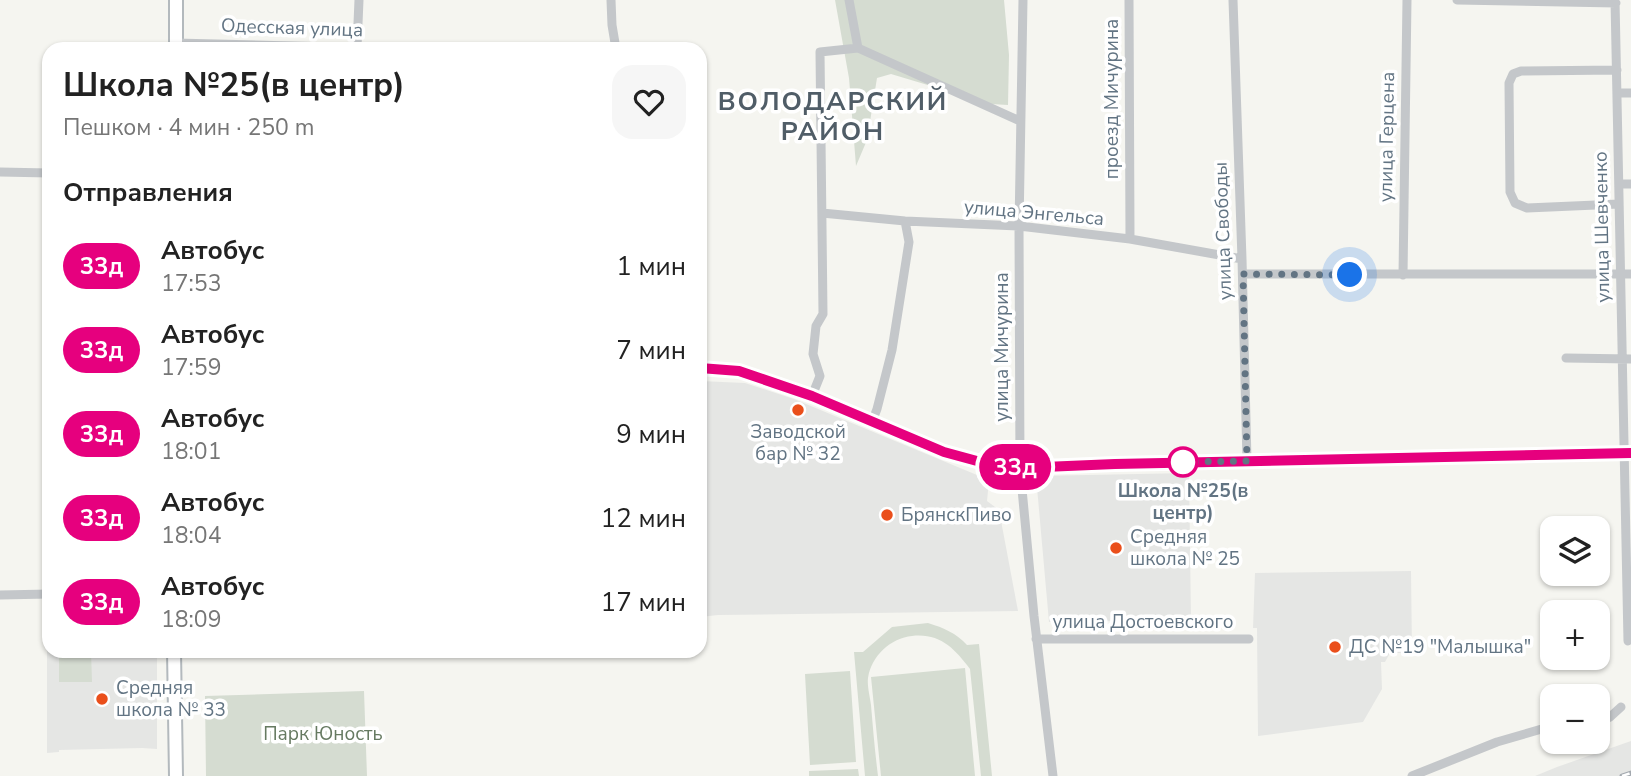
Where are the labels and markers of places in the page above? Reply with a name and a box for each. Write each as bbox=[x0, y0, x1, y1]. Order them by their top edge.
marker: Заводской бар № 32 bbox=[790, 402, 806, 418]
place label: Заводской бар № 32 bbox=[750, 419, 846, 467]
marker: Школа №25(в центр) bbox=[1168, 447, 1198, 477]
place label: Школа №25(в центр) bbox=[1118, 478, 1248, 526]
place label: БрянскПиво bbox=[901, 502, 1012, 528]
marker: БрянскПиво bbox=[879, 507, 895, 523]
place label: Средняя школа № 25 bbox=[1130, 524, 1240, 572]
marker: Средняя школа № 25 bbox=[1108, 540, 1124, 556]
place label: ДС №19 "Малышка" bbox=[1349, 634, 1531, 660]
marker: ДС №19 "Малышка" bbox=[1327, 639, 1343, 655]
place label: Средняя школа № 33 bbox=[116, 675, 226, 723]
marker: Средняя школа № 33 bbox=[94, 691, 110, 707]

